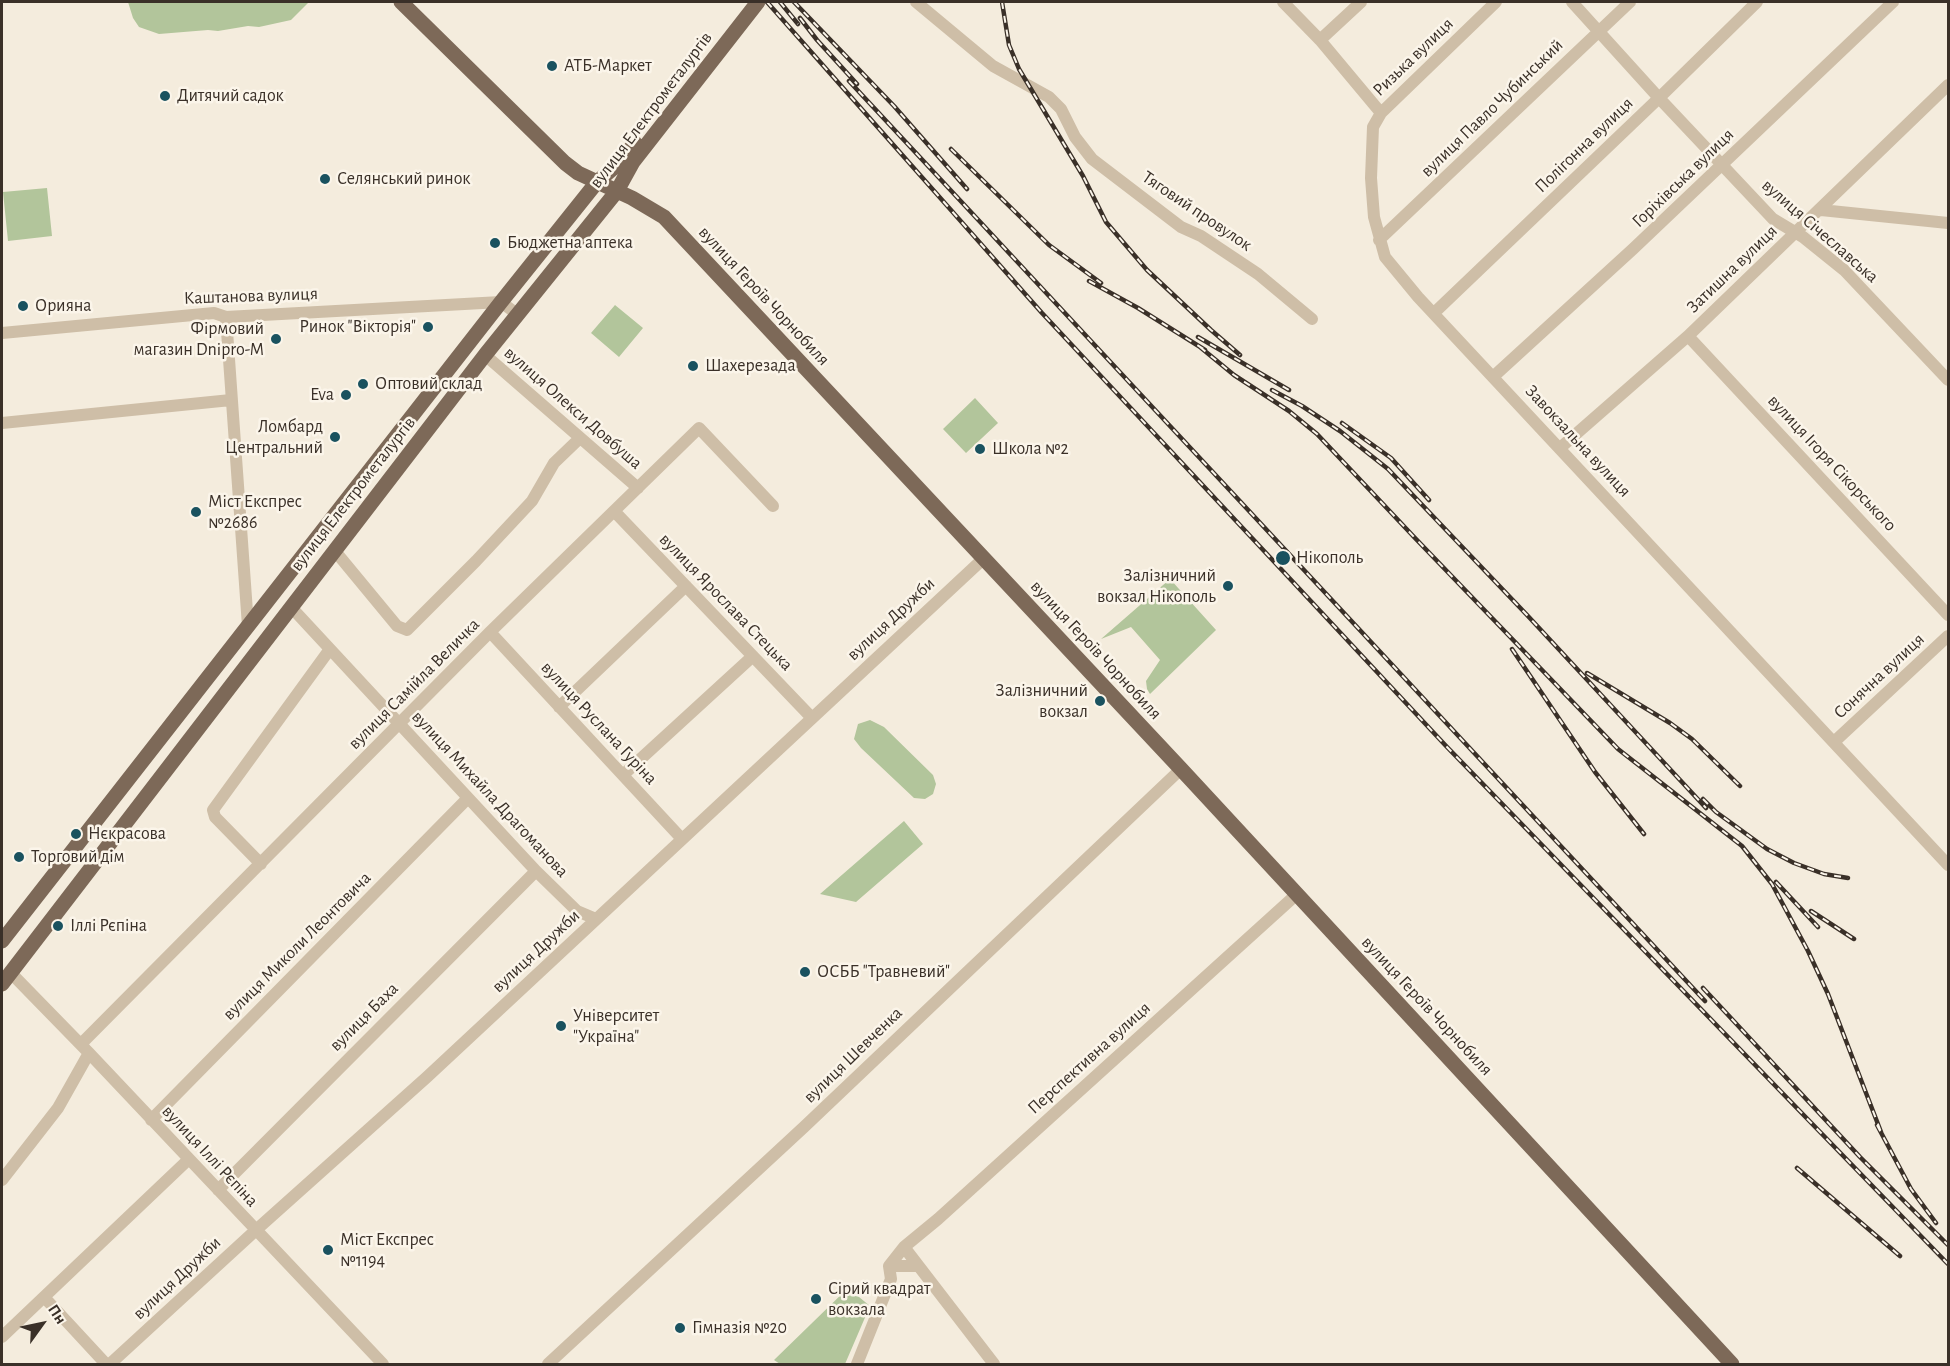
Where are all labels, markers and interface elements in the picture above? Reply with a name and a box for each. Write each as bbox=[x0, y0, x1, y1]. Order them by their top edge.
street label: Ризька вулиця bbox=[1368, 13, 1458, 101]
street label: вулиця Електрометалургів bbox=[585, 28, 717, 192]
street label: вулиця Павло Чубинський bbox=[1416, 34, 1568, 182]
place label: АТБ-Маркет bbox=[564, 55, 652, 77]
marker: АТБ-Маркет bbox=[545, 59, 559, 73]
place label: Дитячий садок bbox=[177, 85, 284, 107]
marker: Дитячий садок bbox=[158, 89, 172, 103]
street label: Полігонна вулиця bbox=[1530, 93, 1638, 197]
street label: Горіхівська вулиця bbox=[1628, 124, 1738, 232]
street label: Тяговий провулок bbox=[1138, 166, 1256, 256]
place label: Селянський ринок bbox=[337, 168, 471, 190]
marker: Селянський ринок bbox=[318, 172, 332, 186]
street label: вулиця Січеславська bbox=[1757, 174, 1883, 288]
street label: Затишна вулиця bbox=[1682, 220, 1782, 318]
street label: вулиця Героїв Чорнобиля bbox=[694, 222, 834, 370]
place label: Бюджетна аптека bbox=[507, 232, 633, 254]
marker: Бюджетна аптека bbox=[488, 236, 502, 250]
street label: Каштанова вулиця bbox=[184, 283, 318, 309]
place label: Орияна bbox=[35, 295, 92, 317]
marker: Орияна bbox=[16, 299, 30, 313]
place label: Ринок "Вікторія" bbox=[299, 316, 416, 338]
place label: Фірмовий магазин Dnipro-M bbox=[133, 318, 264, 360]
marker: Ринок "Вікторія" bbox=[421, 320, 435, 334]
marker: Фірмовий магазин Dnipro-M bbox=[269, 332, 283, 346]
street label: вулиця Олекси Довбуша bbox=[499, 342, 647, 474]
place label: Шахерезада bbox=[705, 355, 796, 377]
marker: Шахерезада bbox=[686, 359, 700, 373]
place label: Оптовий склад bbox=[375, 373, 482, 395]
marker: Оптовий склад bbox=[356, 377, 370, 391]
street label: Завокзальна вулиця bbox=[1520, 380, 1636, 502]
place label: Eva bbox=[310, 384, 334, 406]
marker: Eva bbox=[339, 388, 353, 402]
street label: вулиця Ігоря Сікорського bbox=[1763, 390, 1901, 536]
street label: вулиця Електрометалургів bbox=[286, 412, 420, 576]
place label: Ломбард Центральний bbox=[225, 416, 323, 458]
marker: Ломбард Центральний bbox=[328, 430, 342, 444]
place label: Школа №2 bbox=[992, 438, 1069, 460]
marker: Школа №2 bbox=[973, 442, 987, 456]
place label: Міст Експрес №2686 bbox=[208, 491, 302, 534]
marker: Міст Експрес №2686 bbox=[189, 505, 203, 519]
street label: вулиця Ярослава Стецька bbox=[655, 529, 797, 675]
place label: Нікополь bbox=[1296, 547, 1363, 569]
marker: Нікополь bbox=[1274, 549, 1292, 567]
place label: Залізничний вокзал Нікополь bbox=[1097, 565, 1216, 608]
street label: вулиця Дружби bbox=[843, 573, 939, 665]
street label: вулиця Героїв Чорнобиля bbox=[1026, 576, 1166, 724]
marker: Залізничний вокзал Нікополь bbox=[1221, 579, 1235, 593]
street label: вулиця Самійла Величка bbox=[344, 614, 484, 754]
street label: Сонячна вулиця bbox=[1829, 628, 1929, 724]
street label: вулиця Руслана Гуріна bbox=[536, 657, 662, 789]
place label: Залізничний вокзал bbox=[995, 680, 1088, 722]
marker: Залізничний вокзал bbox=[1093, 694, 1107, 708]
street label: вулиця Михайла Драгоманова bbox=[407, 706, 573, 882]
place label: Нєкрасова bbox=[88, 823, 166, 845]
marker: Нєкрасова bbox=[69, 827, 83, 841]
place label: Торговий дім bbox=[31, 846, 125, 868]
marker: Торговий дім bbox=[12, 850, 26, 864]
street label: вулиця Миколи Леонтовича bbox=[218, 867, 376, 1025]
street label: вулиця Дружби bbox=[488, 905, 584, 997]
place label: Іллі Рєпіна bbox=[70, 915, 147, 937]
marker: Іллі Рєпіна bbox=[51, 919, 65, 933]
street label: вулиця Героїв Чорнобиля bbox=[1357, 932, 1497, 1080]
place label: ОСББ "Травневий" bbox=[817, 961, 950, 983]
marker: ОСББ "Травневий" bbox=[798, 965, 812, 979]
street label: вулиця Баха bbox=[325, 978, 403, 1056]
street label: Перспективна вулиця bbox=[1023, 997, 1155, 1119]
street label: вулиця Шевченка bbox=[799, 1002, 907, 1108]
place label: Університет "Україна" bbox=[573, 1005, 659, 1048]
marker: Університет "Україна" bbox=[554, 1019, 568, 1033]
street label: вулиця Іллі Рєпіна bbox=[157, 1101, 263, 1211]
place label: Міст Експрес №1194 bbox=[340, 1229, 434, 1272]
street label: вулиця Дружби bbox=[129, 1232, 225, 1324]
marker: Міст Експрес №1194 bbox=[321, 1243, 335, 1257]
place label: Сірий квадрат вокзала bbox=[828, 1278, 930, 1320]
marker: Сірий квадрат вокзала bbox=[809, 1292, 823, 1306]
north arrow bbox=[12, 1294, 72, 1354]
text: Пн bbox=[45, 1302, 69, 1327]
place label: Гімназія №20 bbox=[692, 1317, 787, 1339]
marker: Гімназія №20 bbox=[673, 1321, 687, 1335]

